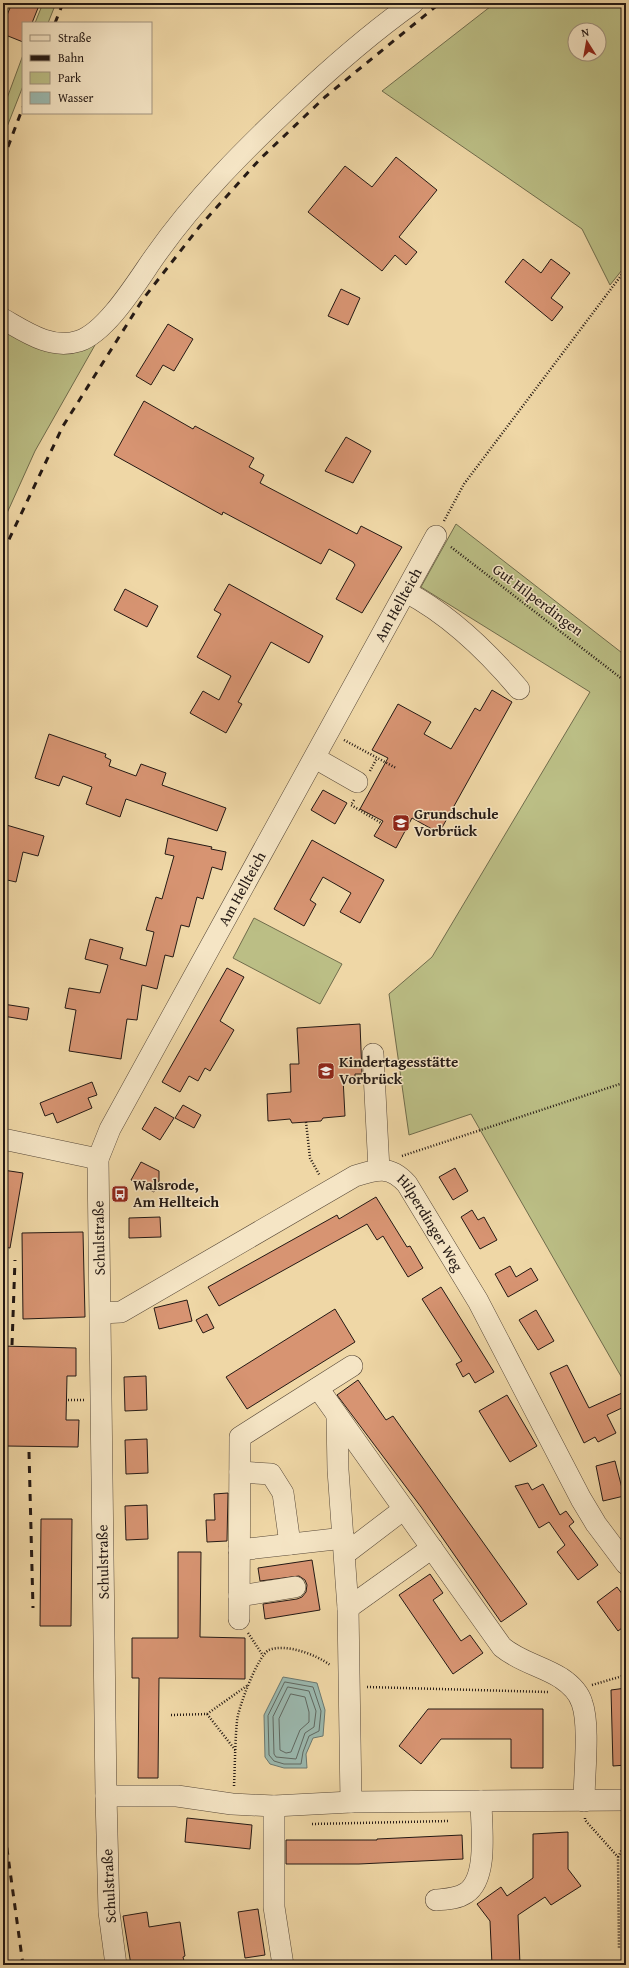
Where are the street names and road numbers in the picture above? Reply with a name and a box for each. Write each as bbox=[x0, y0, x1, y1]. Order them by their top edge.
street label: Gut Hilperdingen bbox=[489, 559, 588, 641]
street label: Am Hellteich bbox=[369, 563, 427, 645]
street label: Am Hellteich bbox=[213, 847, 271, 929]
street label: Hilperdinger Weg bbox=[393, 1169, 469, 1276]
street label: Schulstraße bbox=[87, 1200, 110, 1276]
street label: Schulstraße bbox=[91, 1524, 114, 1600]
street label: Schulstraße bbox=[96, 1848, 121, 1924]

